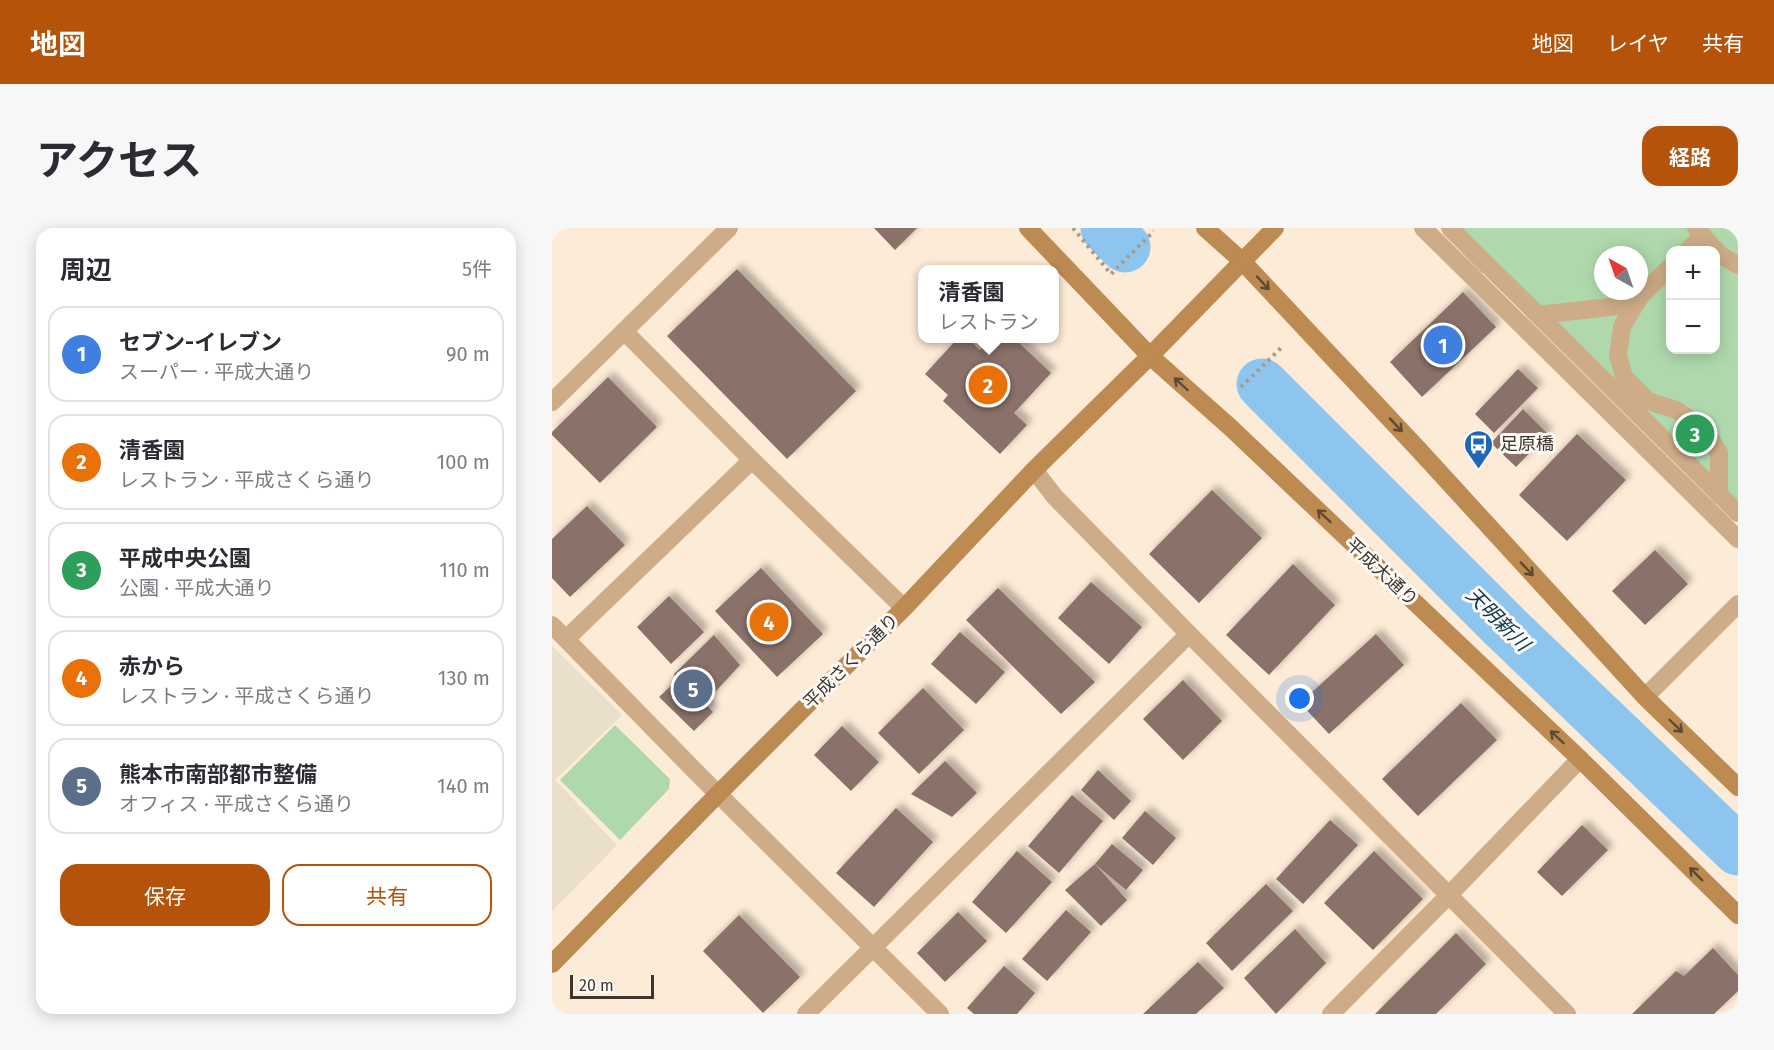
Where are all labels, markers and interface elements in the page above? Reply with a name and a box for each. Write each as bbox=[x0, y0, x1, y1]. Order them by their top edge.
text: 地図 bbox=[30, 28, 86, 61]
text: 地図 bbox=[1532, 31, 1574, 57]
text: レイヤ bbox=[1607, 31, 1669, 57]
text: 共有 bbox=[1702, 31, 1744, 57]
button: 経路 bbox=[1642, 126, 1738, 186]
text: アクセス bbox=[36, 136, 202, 186]
north arrow bbox=[1594, 246, 1648, 300]
map controls bbox=[1666, 246, 1720, 354]
button: + bbox=[1666, 246, 1720, 300]
text: 周辺 bbox=[60, 255, 112, 286]
text: 5件 bbox=[462, 257, 492, 281]
popup bbox=[918, 265, 1059, 343]
one-way arrow bbox=[1255, 275, 1269, 290]
text: 清香園 bbox=[939, 279, 1005, 306]
button: − bbox=[1666, 300, 1720, 354]
text: レストラン bbox=[939, 310, 1039, 334]
pin: 1 bbox=[1424, 322, 1462, 368]
text: セブン-イレブン bbox=[119, 329, 282, 356]
text: 1 bbox=[77, 342, 86, 366]
text: 90 m bbox=[446, 342, 490, 366]
text: スーパー · 平成大通り bbox=[119, 360, 314, 384]
pin: 2 bbox=[968, 362, 1008, 408]
one-way arrow bbox=[1174, 377, 1189, 391]
pin: 3 bbox=[1676, 412, 1714, 456]
one-way arrow bbox=[1389, 418, 1403, 433]
bus stop icon: 足原橋 bbox=[1463, 428, 1495, 470]
place label: 足原橋 bbox=[1500, 433, 1554, 455]
text: 清香園 bbox=[119, 437, 185, 464]
text: 2 bbox=[76, 450, 87, 474]
text: 100 m bbox=[437, 450, 490, 474]
text: レストラン · 平成さくら通り bbox=[119, 468, 374, 492]
one-way arrow bbox=[1317, 510, 1332, 524]
street label: 平成大通り bbox=[1342, 533, 1422, 611]
text: 平成中央公園 bbox=[119, 545, 251, 572]
text: 3 bbox=[76, 558, 87, 582]
text: 110 m bbox=[439, 558, 490, 582]
one-way arrow bbox=[1520, 562, 1534, 577]
text: 公園 · 平成大通り bbox=[119, 576, 274, 600]
water label: 天明新川 bbox=[1461, 582, 1536, 657]
pin: 4 bbox=[750, 600, 788, 644]
street label: 平成さくら通り bbox=[799, 609, 903, 713]
text: 赤から bbox=[119, 653, 185, 680]
text: 4 bbox=[76, 666, 87, 690]
text: 130 m bbox=[438, 666, 490, 690]
pin: 5 bbox=[674, 666, 712, 712]
text: レストラン · 平成さくら通り bbox=[119, 684, 374, 708]
your location bbox=[1285, 684, 1314, 713]
one-way arrow bbox=[1668, 719, 1683, 734]
one-way arrow bbox=[1550, 730, 1565, 744]
text: 熊本市南部都市整備 bbox=[119, 761, 317, 788]
text: 5 bbox=[76, 774, 87, 798]
text: 140 m bbox=[437, 774, 490, 798]
text: オフィス · 平成さくら通り bbox=[119, 792, 354, 816]
button: 保存 bbox=[60, 864, 270, 926]
button: 共有 bbox=[282, 864, 492, 926]
one-way arrow bbox=[1689, 866, 1704, 881]
scale bar bbox=[570, 972, 654, 1000]
text: 20 m bbox=[579, 976, 614, 995]

